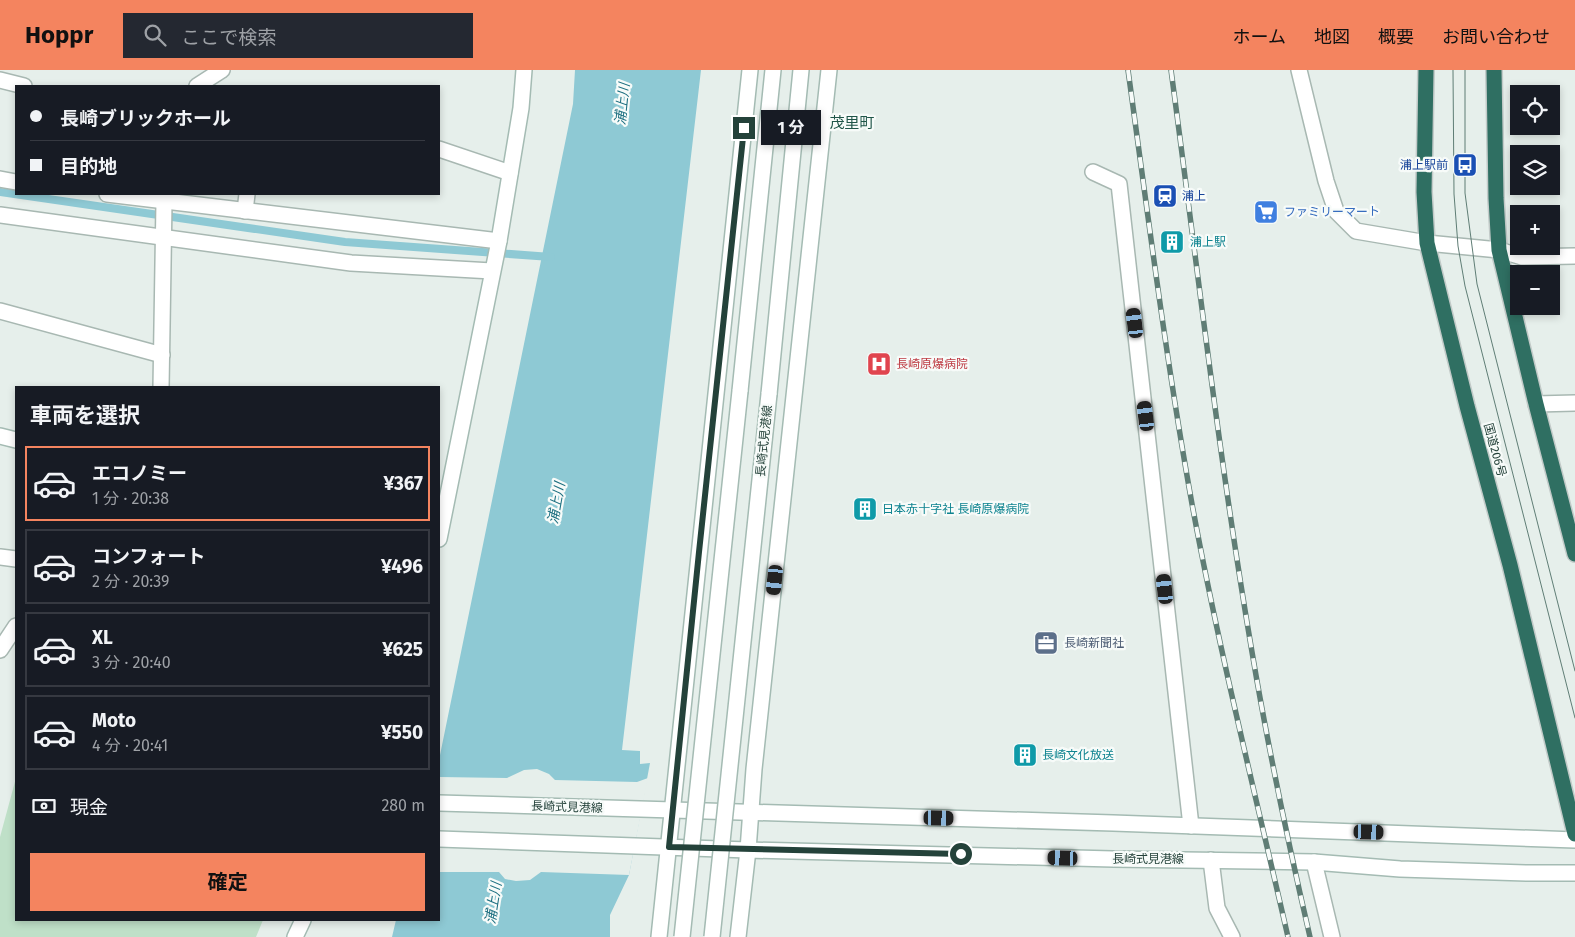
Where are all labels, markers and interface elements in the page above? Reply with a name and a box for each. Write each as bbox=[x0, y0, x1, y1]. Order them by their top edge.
search box bbox=[123, 13, 473, 58]
text: Hoppr bbox=[25, 21, 93, 49]
icon: search bbox=[141, 21, 169, 49]
text: ここで検索 bbox=[181, 26, 276, 49]
text: ホーム bbox=[1233, 26, 1286, 48]
text: 地図 bbox=[1314, 26, 1350, 48]
text: 概要 bbox=[1378, 26, 1414, 48]
text: お問い合わせ bbox=[1442, 26, 1550, 48]
water label: 浦上川 bbox=[612, 80, 633, 126]
map controls bbox=[1510, 85, 1560, 315]
button: locate bbox=[1510, 85, 1560, 135]
text: 長崎ブリックホール bbox=[60, 107, 231, 130]
callout: 1 分 bbox=[762, 110, 822, 146]
district label: 茂里町 bbox=[829, 114, 875, 132]
route end bbox=[733, 117, 755, 139]
text: 1 分 bbox=[777, 118, 805, 137]
button: layers bbox=[1510, 145, 1560, 195]
bus stop icon: 浦上駅前 bbox=[1452, 152, 1478, 178]
text: 目的地 bbox=[60, 155, 117, 178]
place label: 浦上駅前 bbox=[1400, 158, 1448, 172]
station icon: 浦上 bbox=[1152, 183, 1178, 209]
place label: 浦上 bbox=[1182, 189, 1206, 203]
supermarket icon: ファミリーマート bbox=[1253, 199, 1279, 225]
place label: ファミリーマート bbox=[1284, 205, 1380, 219]
button: + bbox=[1510, 205, 1560, 255]
building icon: 浦上駅 bbox=[1159, 229, 1185, 255]
place label: 浦上駅 bbox=[1190, 235, 1226, 249]
button: − bbox=[1510, 265, 1560, 315]
car bbox=[1125, 307, 1144, 339]
hospital icon: 長崎原爆病院 bbox=[866, 351, 892, 377]
place label: 長崎原爆病院 bbox=[896, 357, 968, 371]
car bbox=[1136, 400, 1155, 432]
text: 車両を選択 bbox=[30, 402, 140, 429]
street label: 長崎式見港線 bbox=[753, 404, 775, 478]
street label: 国道206号 bbox=[1481, 422, 1509, 478]
icon: car bbox=[32, 461, 77, 506]
text: エコノミー bbox=[92, 462, 187, 485]
text: ¥367 bbox=[383, 472, 423, 495]
water label: 浦上川 bbox=[544, 479, 569, 525]
text: 1 分 · 20:38 bbox=[92, 489, 169, 508]
building icon: 日本赤十字社 長崎原爆病院 bbox=[852, 496, 878, 522]
place label: 日本赤十字社 長崎原爆病院 bbox=[882, 502, 1029, 516]
icon: car bbox=[32, 544, 77, 589]
text: コンフォート bbox=[92, 545, 205, 568]
text: ¥496 bbox=[381, 555, 423, 578]
car bbox=[765, 564, 784, 596]
text: 2 分 · 20:39 bbox=[92, 572, 170, 591]
car bbox=[1155, 573, 1174, 605]
text: XL bbox=[92, 626, 113, 649]
icon: car bbox=[32, 627, 77, 672]
office icon: 長崎新聞社 bbox=[1033, 630, 1059, 656]
place label: 長崎新聞社 bbox=[1064, 636, 1124, 650]
text: ¥625 bbox=[382, 638, 423, 661]
text: 3 分 · 20:40 bbox=[92, 653, 171, 672]
text: Moto bbox=[92, 709, 136, 732]
icon: car bbox=[32, 710, 77, 755]
text: ¥550 bbox=[381, 721, 423, 744]
text: 4 分 · 20:41 bbox=[92, 736, 168, 755]
building icon: 長崎文化放送 bbox=[1012, 742, 1038, 768]
place label: 長崎文化放送 bbox=[1042, 748, 1114, 762]
icon: cash bbox=[30, 792, 58, 820]
text: 現金 bbox=[70, 796, 108, 819]
text: 280 m bbox=[381, 796, 425, 815]
street label: 長崎式見港線 bbox=[531, 799, 603, 815]
car bbox=[923, 810, 954, 826]
car bbox=[1353, 824, 1384, 840]
route start bbox=[950, 843, 972, 865]
car bbox=[1047, 850, 1078, 866]
street label: 長崎式見港線 bbox=[1112, 852, 1184, 866]
button: 確定 bbox=[30, 853, 425, 911]
water label: 浦上川 bbox=[482, 879, 505, 925]

